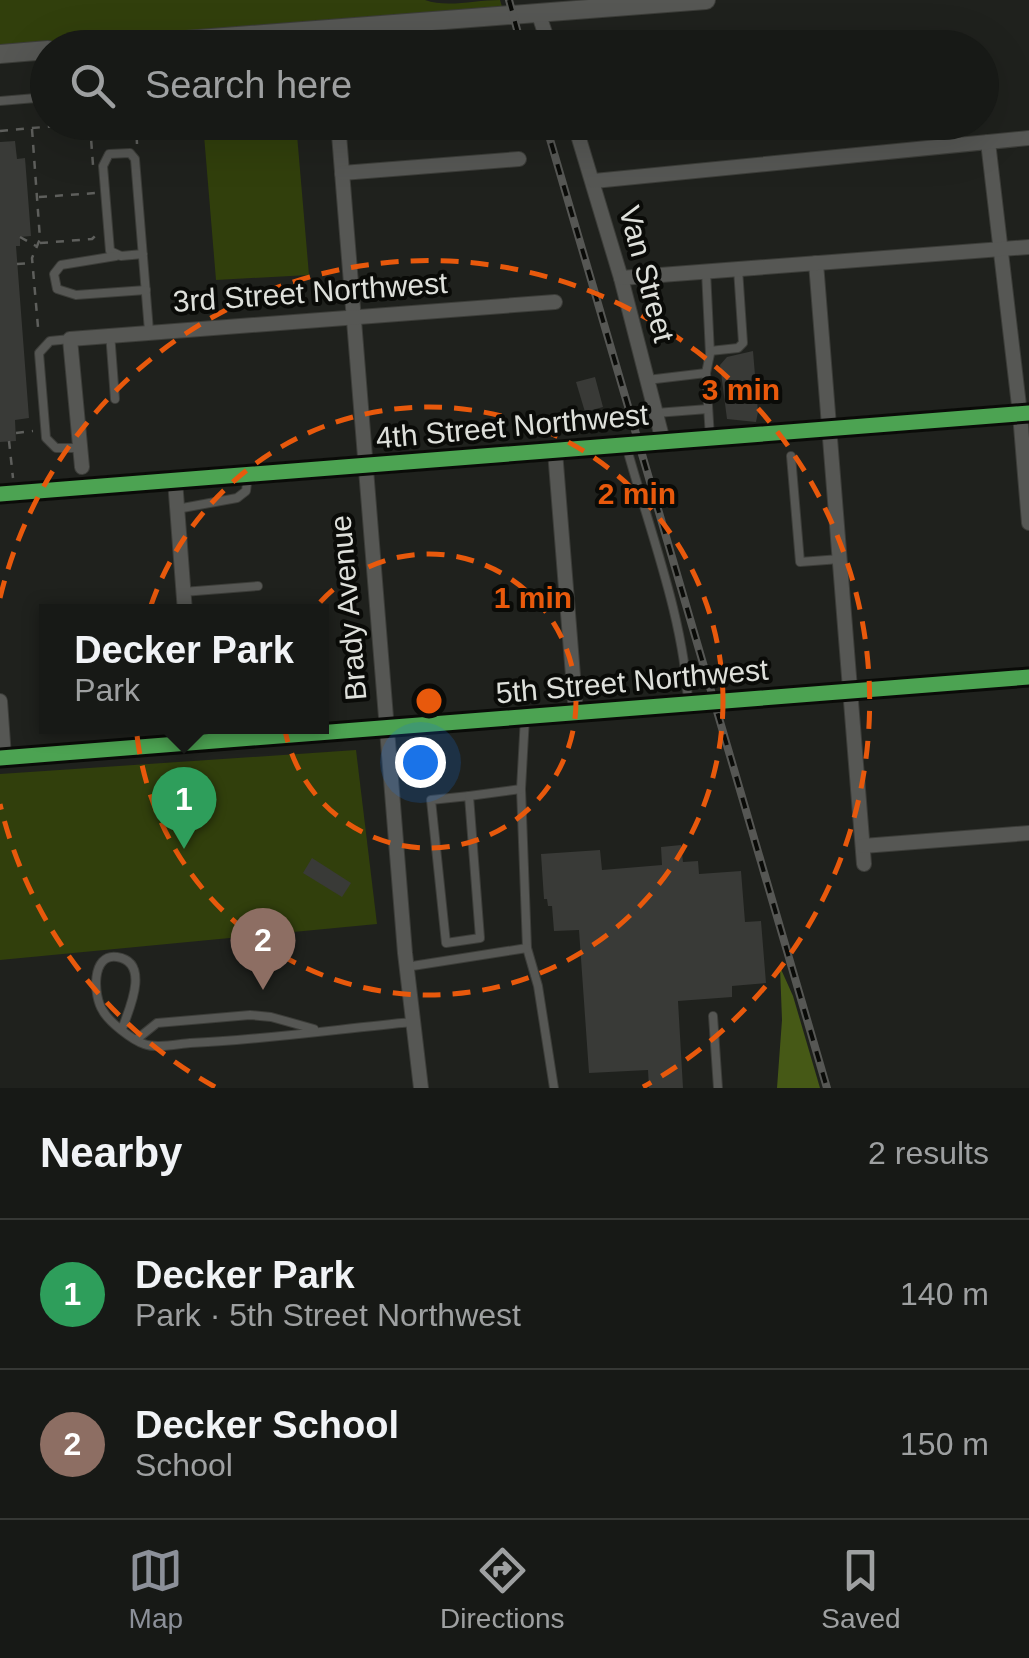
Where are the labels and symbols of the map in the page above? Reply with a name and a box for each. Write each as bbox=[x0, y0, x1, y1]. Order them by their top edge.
street label: Van Street bbox=[613, 202, 681, 346]
street label: 3rd Street Northwest bbox=[172, 266, 449, 318]
text: 3 min bbox=[702, 373, 780, 406]
street label: 4th Street Northwest bbox=[374, 398, 650, 454]
text: 2 min bbox=[598, 477, 676, 510]
street label: Brady Avenue bbox=[323, 514, 373, 702]
text: 1 min bbox=[494, 581, 572, 614]
street label: 5th Street Northwest bbox=[494, 653, 770, 709]
centre of rings bbox=[411, 683, 447, 719]
your location bbox=[395, 737, 446, 788]
pin: 1 bbox=[152, 766, 216, 849]
pin: 2 bbox=[230, 908, 296, 990]

